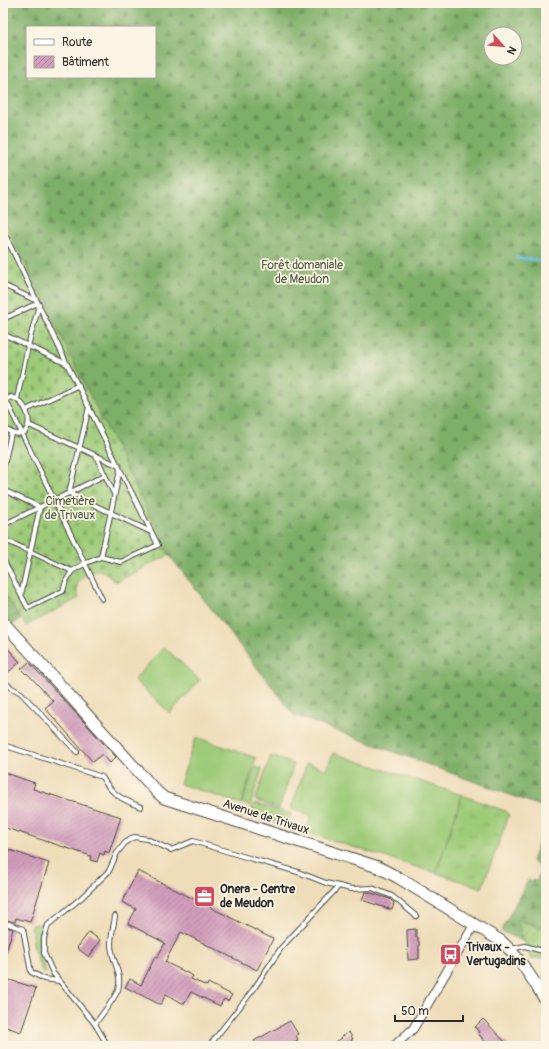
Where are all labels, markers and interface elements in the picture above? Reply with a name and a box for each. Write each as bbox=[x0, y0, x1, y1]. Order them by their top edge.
legend bbox=[26, 26, 156, 78]
north arrow bbox=[483, 26, 523, 66]
text: Route bbox=[62, 35, 92, 50]
text: N bbox=[504, 44, 519, 57]
text: Bâtiment bbox=[62, 55, 109, 70]
park label: Forêt domaniale de Meudon bbox=[261, 258, 343, 287]
park label: Cimetière de Trivaux bbox=[45, 494, 95, 523]
street label: Avenue de Trivaux bbox=[221, 796, 311, 838]
place label: Onera - Centre de Meudon bbox=[220, 882, 296, 911]
office icon: Onera - Centre de Meudon bbox=[192, 883, 218, 909]
place label: Trivaux - Vertugadins bbox=[465, 940, 526, 969]
bus stop icon: Trivaux - Vertugadins bbox=[438, 941, 464, 967]
scale bar bbox=[395, 997, 463, 1023]
text: 50 m bbox=[401, 1004, 429, 1019]

